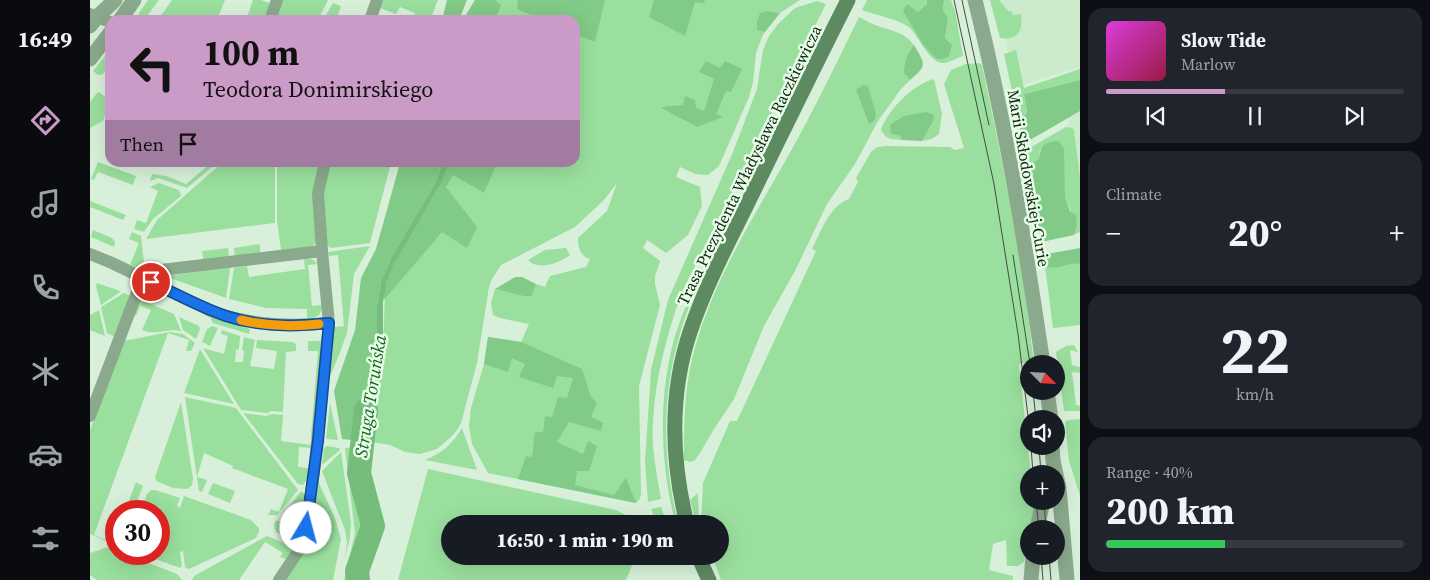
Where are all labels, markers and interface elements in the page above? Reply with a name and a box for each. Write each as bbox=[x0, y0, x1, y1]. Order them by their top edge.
street label: Trasa Prezydenta Władysława Raczkiewicza bbox=[671, 21, 827, 309]
text: 16:49 bbox=[18, 24, 72, 54]
text: Slow Tide bbox=[1181, 27, 1266, 53]
text: 100 m bbox=[203, 29, 299, 77]
icon: left bbox=[120, 35, 185, 100]
text: Marlow bbox=[1181, 53, 1236, 75]
text: Teodora Donimirskiego bbox=[203, 74, 433, 104]
street label: Marii Skłodowskiej-Curie bbox=[1003, 88, 1055, 268]
icon: previous bbox=[1142, 102, 1170, 130]
icon: pause bbox=[1241, 102, 1269, 130]
icon: next bbox=[1340, 102, 1368, 130]
icon: directions bbox=[28, 103, 63, 138]
icon: arrive bbox=[174, 130, 202, 158]
text: Then bbox=[120, 131, 164, 157]
text: Climate bbox=[1106, 183, 1162, 205]
icon: music bbox=[28, 186, 63, 221]
text: 20° bbox=[1228, 207, 1282, 259]
text: − bbox=[1106, 214, 1121, 252]
text: + bbox=[1389, 214, 1404, 252]
pin bbox=[130, 261, 172, 303]
icon: arrive bbox=[137, 268, 165, 296]
icon: phone bbox=[28, 270, 63, 305]
text: 22 bbox=[1220, 306, 1290, 395]
water label: Struga Toruńska bbox=[348, 332, 392, 459]
icon: climate bbox=[28, 354, 63, 389]
north arrow bbox=[1020, 355, 1065, 400]
map controls bbox=[1020, 355, 1065, 565]
text: km/h bbox=[1236, 383, 1274, 405]
button: sound bbox=[1020, 410, 1065, 455]
icon: car bbox=[28, 437, 63, 472]
text: Range · 40% bbox=[1106, 461, 1193, 483]
button: + bbox=[1020, 465, 1065, 510]
text: 200 km bbox=[1106, 485, 1234, 537]
speed limit sign: 30 bbox=[105, 500, 170, 565]
position arrow bbox=[279, 501, 331, 553]
button: − bbox=[1020, 520, 1065, 565]
icon: filters bbox=[28, 521, 63, 556]
text: 16:50 · 1 min · 190 m bbox=[496, 527, 674, 553]

